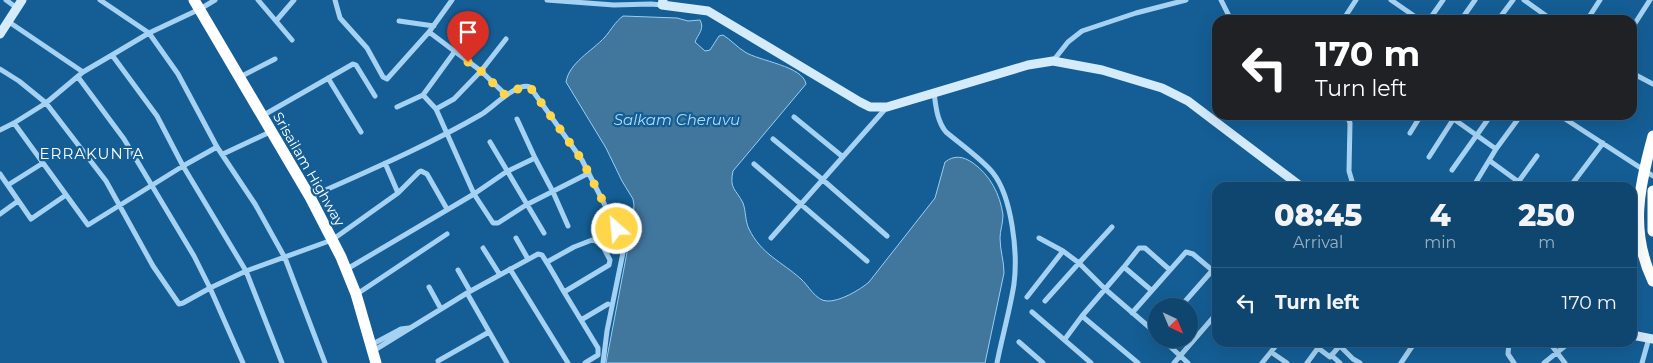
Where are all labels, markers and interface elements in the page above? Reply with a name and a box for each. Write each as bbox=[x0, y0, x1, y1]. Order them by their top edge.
pin bbox=[447, 11, 489, 62]
icon: arrive bbox=[454, 18, 482, 46]
text: 170 m bbox=[1315, 32, 1420, 75]
icon: left bbox=[1232, 35, 1297, 100]
text: Turn left bbox=[1315, 75, 1407, 102]
street label: Srisailam Highway bbox=[269, 109, 349, 230]
water label: Salkam Cheruvu bbox=[614, 110, 740, 129]
district label: ERRAKUNTA bbox=[40, 144, 144, 163]
text: 08:45 bbox=[1274, 197, 1362, 234]
text: 4 bbox=[1430, 197, 1451, 234]
text: 250 bbox=[1518, 197, 1575, 234]
position arrow bbox=[590, 202, 642, 254]
text: Arrival bbox=[1293, 233, 1343, 252]
text: min bbox=[1424, 233, 1456, 252]
text: m bbox=[1538, 233, 1555, 252]
icon: left bbox=[1232, 289, 1260, 317]
text: Turn left bbox=[1275, 291, 1360, 314]
text: 170 m bbox=[1562, 291, 1617, 314]
north arrow bbox=[1148, 298, 1198, 348]
map controls bbox=[1148, 298, 1198, 348]

